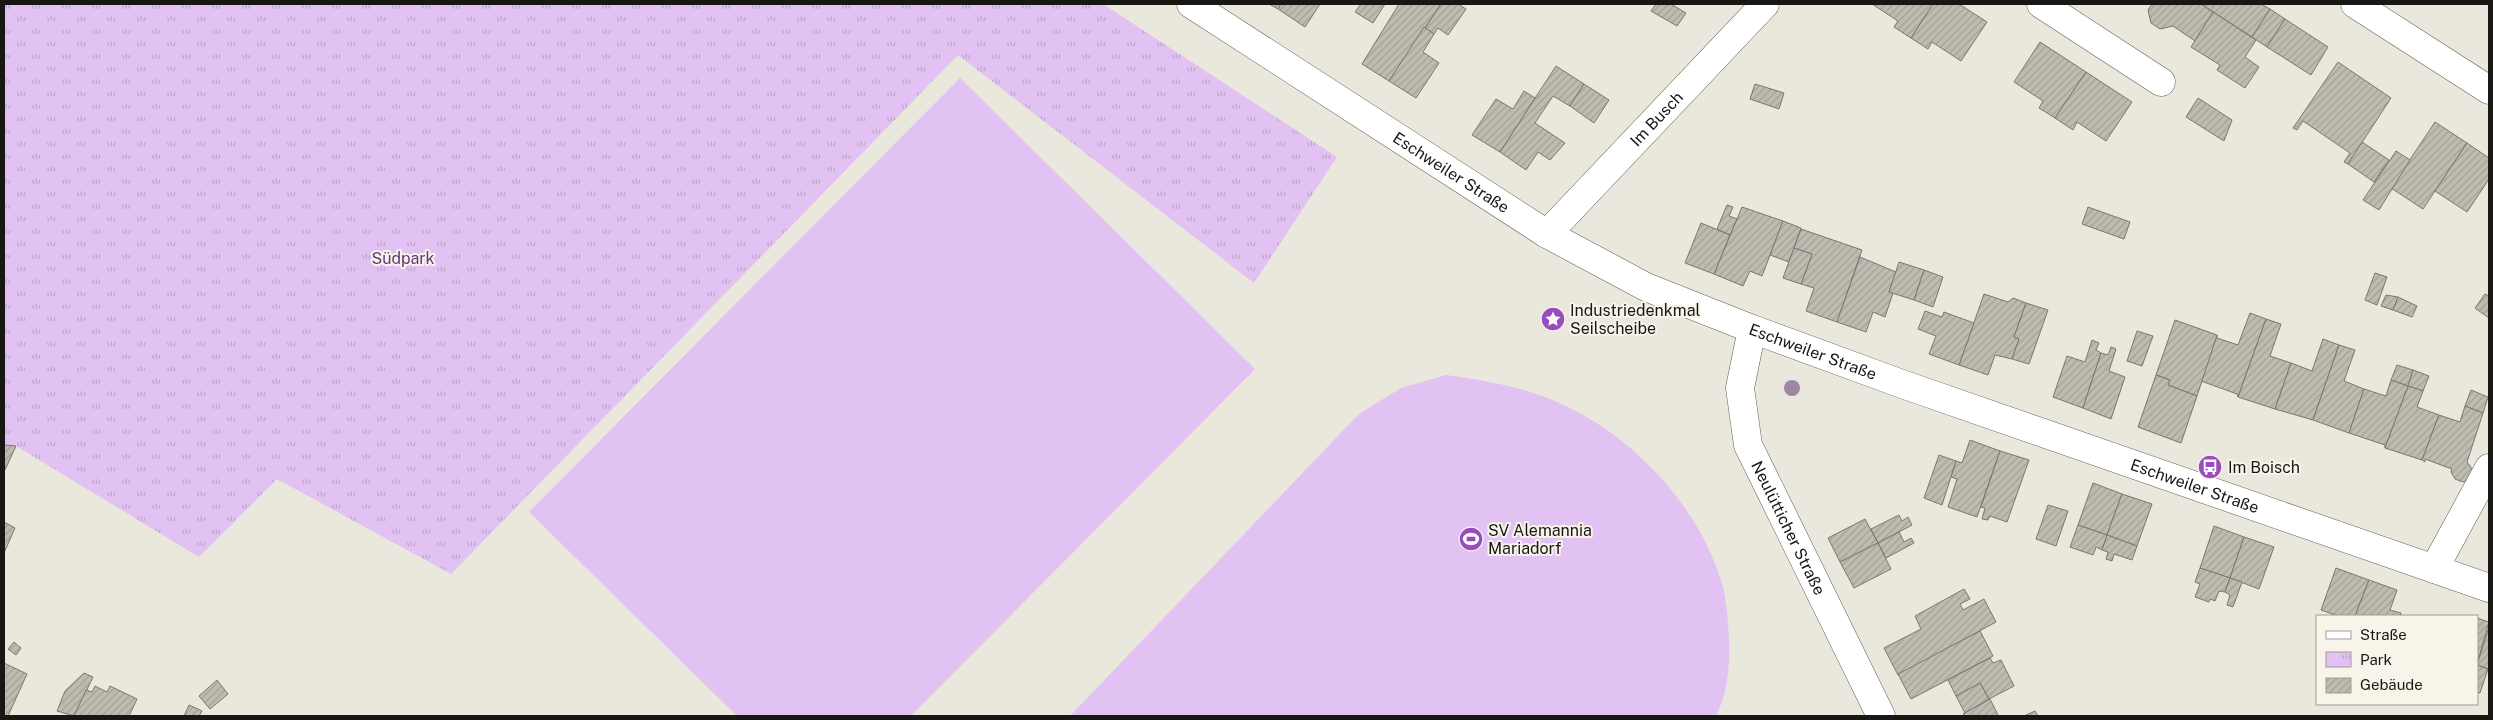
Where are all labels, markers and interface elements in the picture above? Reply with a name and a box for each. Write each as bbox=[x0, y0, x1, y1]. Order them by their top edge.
street label: Im Busch bbox=[1626, 88, 1687, 150]
street label: Eschweiler Straße bbox=[1389, 128, 1513, 217]
park label: Südpark bbox=[371, 249, 435, 268]
place label: Industriedenkmal Seilscheibe bbox=[1570, 301, 1700, 338]
place icon: Industriedenkmal Seilscheibe bbox=[1540, 306, 1566, 332]
street label: Eschweiler Straße bbox=[1746, 320, 1879, 384]
bus stop icon: Im Boisch bbox=[2197, 454, 2223, 480]
street label: Eschweiler Straße bbox=[2128, 455, 2261, 517]
street label: Neulütticher Straße bbox=[1747, 458, 1829, 598]
place label: Im Boisch bbox=[2228, 458, 2300, 477]
place label: SV Alemannia Mariadorf bbox=[1488, 521, 1592, 558]
sports icon: SV Alemannia Mariadorf bbox=[1458, 526, 1484, 552]
legend bbox=[2316, 615, 2478, 705]
text: Straße bbox=[2360, 626, 2407, 643]
text: Park bbox=[2360, 651, 2392, 668]
text: Gebäude bbox=[2360, 676, 2423, 693]

